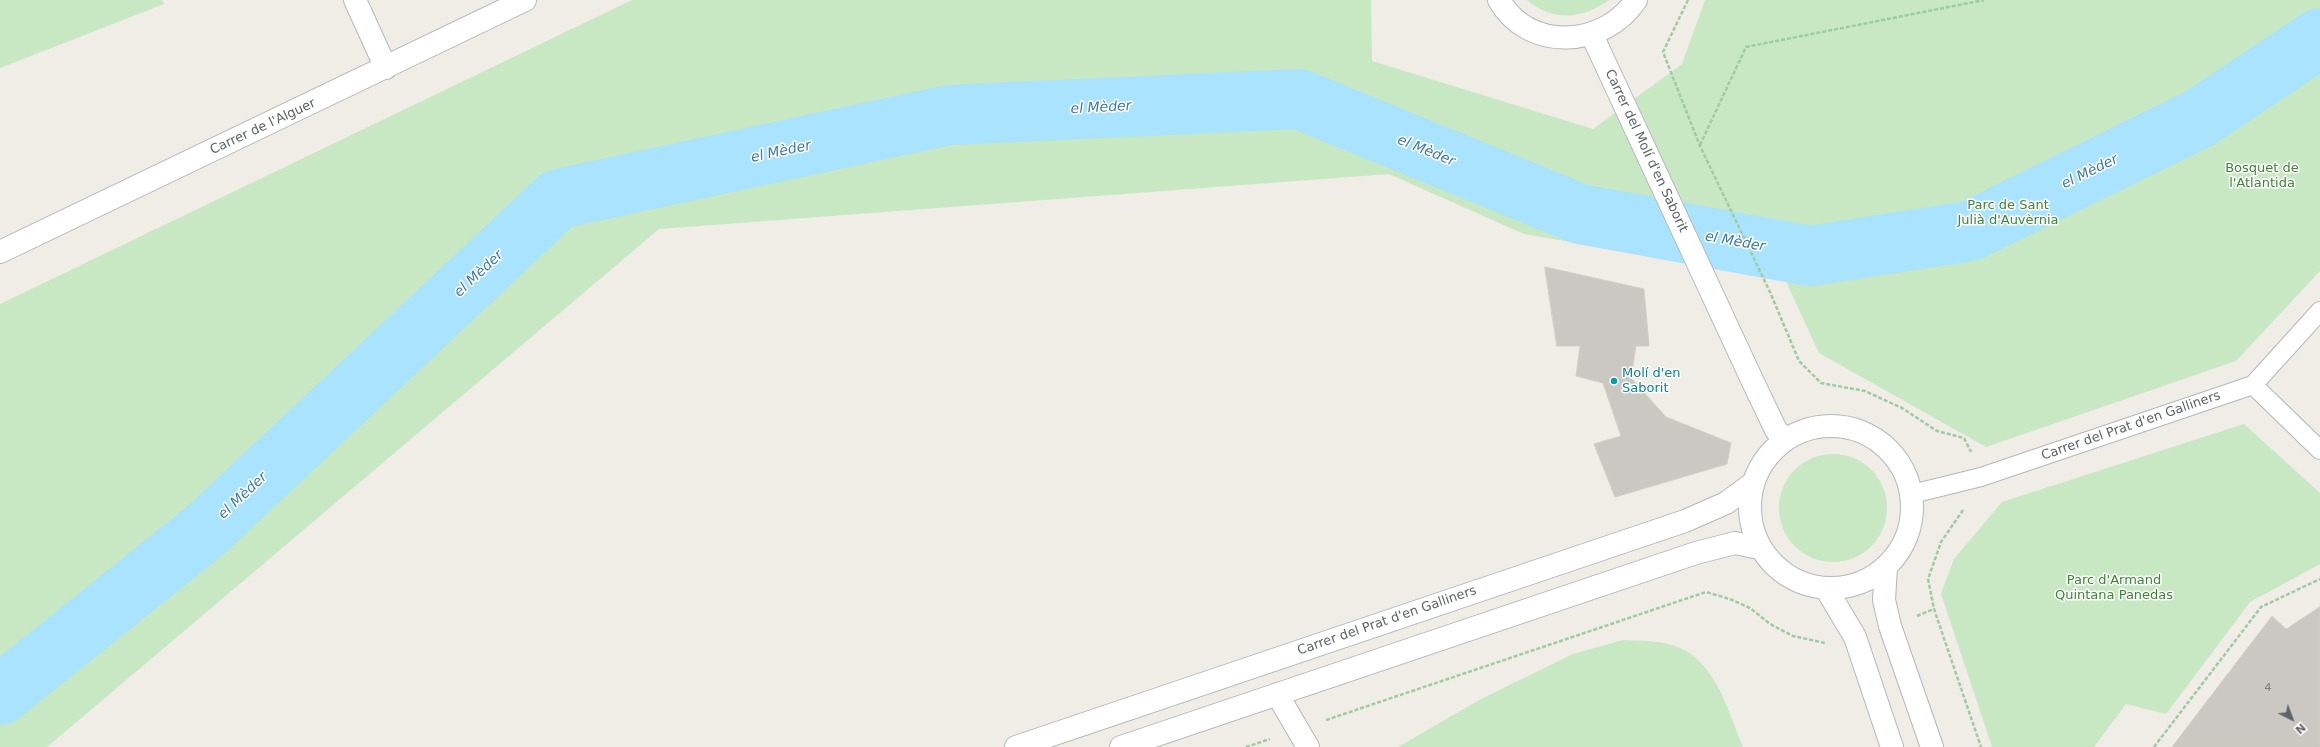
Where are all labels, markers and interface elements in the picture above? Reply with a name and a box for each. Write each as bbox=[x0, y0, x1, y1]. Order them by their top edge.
street label: Carrer del Molí d'en Saborit bbox=[1601, 67, 1691, 235]
street label: Carrer de l'Alguer bbox=[208, 96, 318, 158]
water label: el Mèder bbox=[1070, 98, 1132, 118]
water label: el Mèder bbox=[1395, 132, 1457, 170]
water label: el Mèder bbox=[749, 137, 813, 167]
water label: el Mèder bbox=[2059, 151, 2121, 193]
park label: Bosquet de l'Atlantida bbox=[2225, 161, 2299, 192]
park label: Parc de Sant Julià d'Auvèrnia bbox=[1958, 198, 2058, 229]
water label: el Mèder bbox=[1704, 228, 1766, 256]
water label: el Mèder bbox=[451, 247, 507, 301]
place label: Molí d'en Saborit bbox=[1622, 366, 1681, 397]
marker: Molí d'en Saborit bbox=[1609, 376, 1619, 386]
street label: Carrer del Prat d'en Galliners bbox=[2039, 388, 2223, 464]
water label: el Mèder bbox=[215, 469, 271, 523]
park label: Parc d'Armand Quintana Panedas bbox=[2055, 573, 2173, 604]
street label: Carrer del Prat d'en Galliners bbox=[1295, 583, 1479, 659]
house number: 4 bbox=[2265, 681, 2271, 695]
north arrow bbox=[2272, 699, 2312, 739]
text: N bbox=[2293, 720, 2308, 736]

